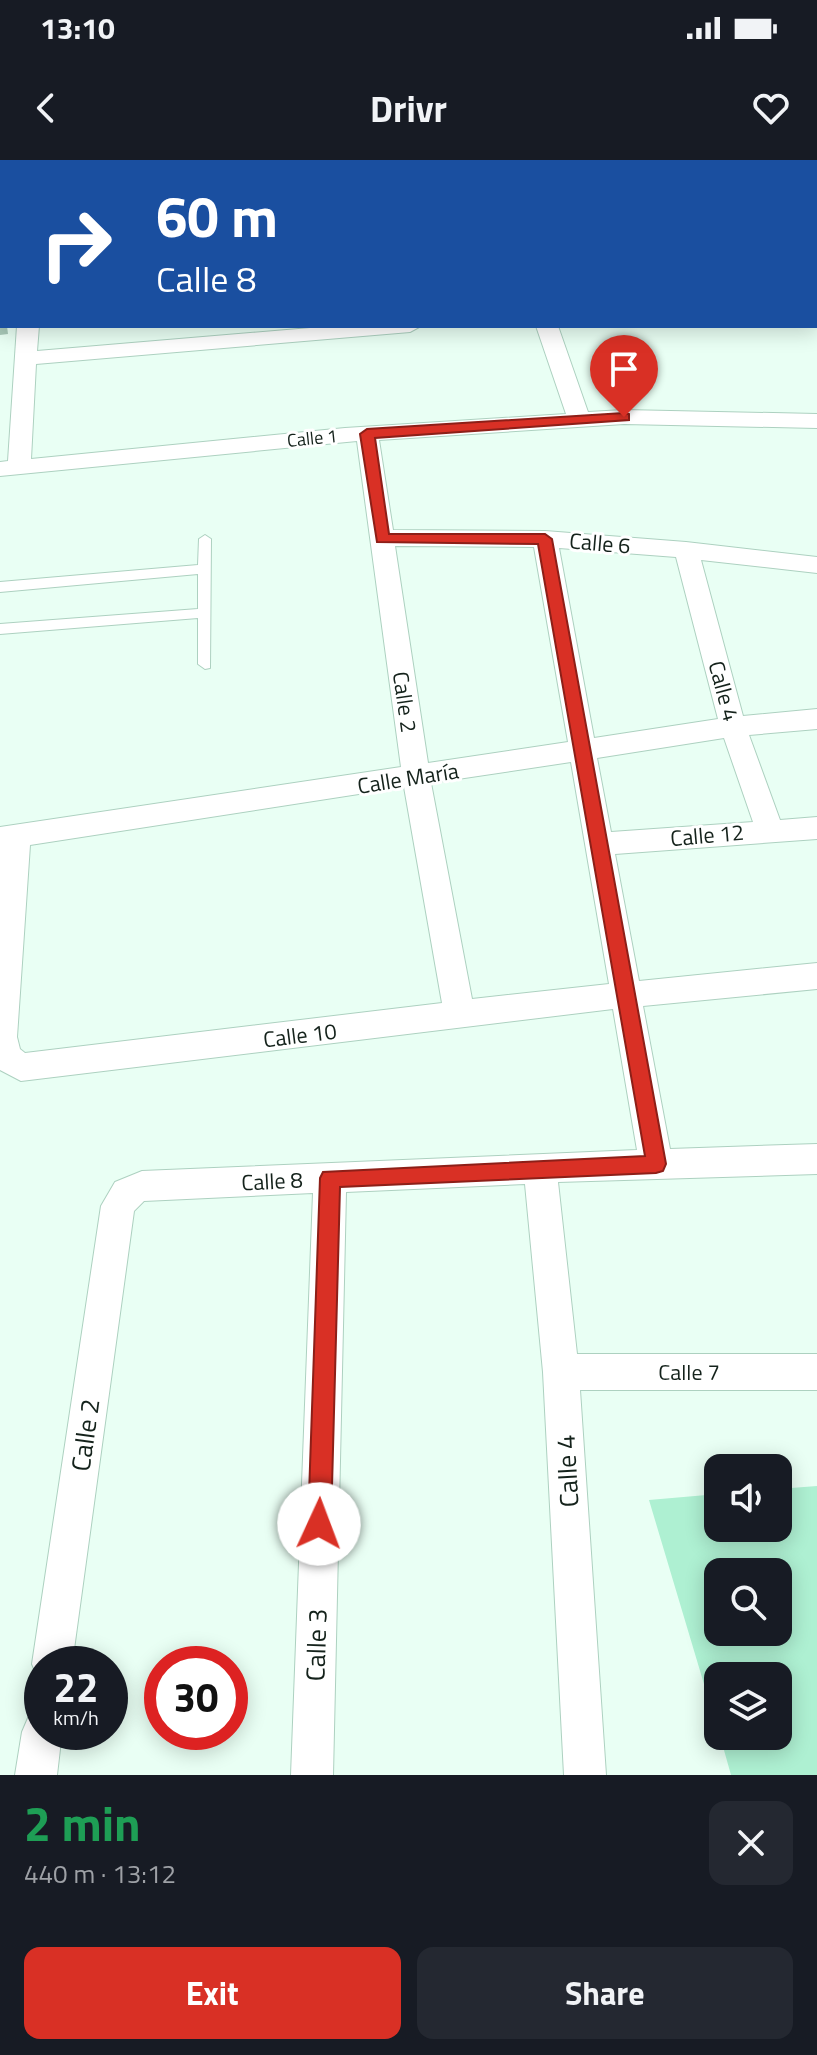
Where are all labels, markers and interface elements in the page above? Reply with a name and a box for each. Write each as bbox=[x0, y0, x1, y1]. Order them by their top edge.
text: 13:10 bbox=[40, 5, 115, 51]
text: Drivr bbox=[370, 81, 447, 136]
icon: back bbox=[24, 86, 68, 130]
icon: heart bbox=[749, 86, 793, 130]
text: 60 m bbox=[156, 174, 278, 259]
icon: right bbox=[24, 192, 128, 296]
text: Calle 8 bbox=[156, 251, 257, 306]
pin bbox=[590, 335, 658, 417]
icon: arrive bbox=[602, 347, 646, 391]
street label: Calle 1 bbox=[286, 422, 338, 454]
street label: Calle 6 bbox=[568, 523, 632, 563]
street label: Calle 4 bbox=[700, 657, 748, 725]
street label: Calle 2 bbox=[384, 669, 426, 735]
street label: Calle María bbox=[355, 753, 461, 803]
street label: Calle 12 bbox=[669, 815, 745, 855]
street label: Calle 10 bbox=[261, 1014, 339, 1056]
street label: Calle 8 bbox=[240, 1162, 304, 1200]
street label: Calle 7 bbox=[658, 1355, 720, 1389]
street label: Calle 2 bbox=[61, 1396, 109, 1474]
street label: Calle 4 bbox=[546, 1434, 588, 1508]
map controls bbox=[704, 1454, 792, 1750]
button: sound bbox=[704, 1454, 792, 1542]
position arrow bbox=[277, 1482, 361, 1566]
button: search bbox=[704, 1558, 792, 1646]
street label: Calle 3 bbox=[295, 1608, 337, 1682]
speed limit sign: 30 bbox=[144, 1646, 248, 1750]
text: 22 bbox=[54, 1657, 98, 1718]
button: layers bbox=[704, 1662, 792, 1750]
text: km/h bbox=[53, 1702, 99, 1733]
text: 2 min bbox=[24, 1787, 141, 1860]
button: close bbox=[709, 1801, 793, 1885]
text: 440 m · 13:12 bbox=[24, 1854, 176, 1893]
button: Exit bbox=[24, 1947, 401, 2039]
button: Share bbox=[417, 1947, 793, 2039]

